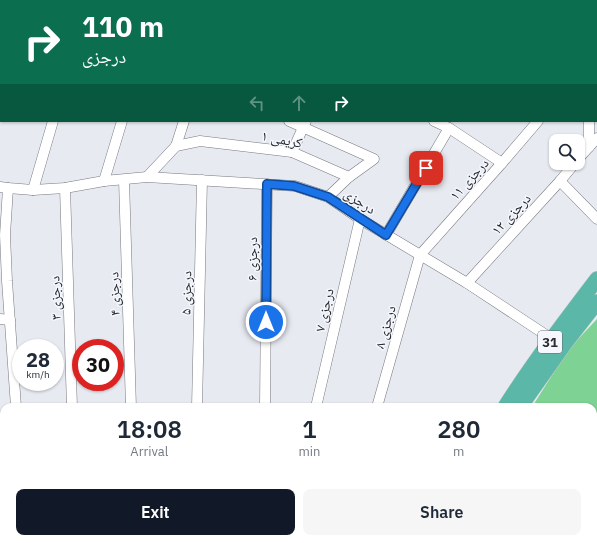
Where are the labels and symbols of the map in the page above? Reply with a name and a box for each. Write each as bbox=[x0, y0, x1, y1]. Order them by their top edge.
street label: کریمی ۱ bbox=[260, 126, 304, 152]
pin bbox=[409, 151, 443, 185]
street label: درجزی ۱۱ bbox=[445, 154, 493, 204]
street label: درجزی bbox=[341, 184, 379, 218]
street label: درجزی ۱۲ bbox=[487, 189, 535, 239]
street label: درجزی ۶ bbox=[243, 237, 261, 281]
street label: درجزی ۴ bbox=[104, 271, 124, 316]
street label: درجزی ۵ bbox=[177, 271, 195, 315]
street label: درجزی ۳ bbox=[45, 275, 65, 320]
street label: درجزی ۷ bbox=[310, 286, 338, 333]
position arrow bbox=[245, 301, 287, 343]
street label: درجزی ۸ bbox=[370, 303, 400, 351]
road number: 31 bbox=[538, 331, 562, 353]
speed limit sign: 30 bbox=[72, 339, 124, 391]

